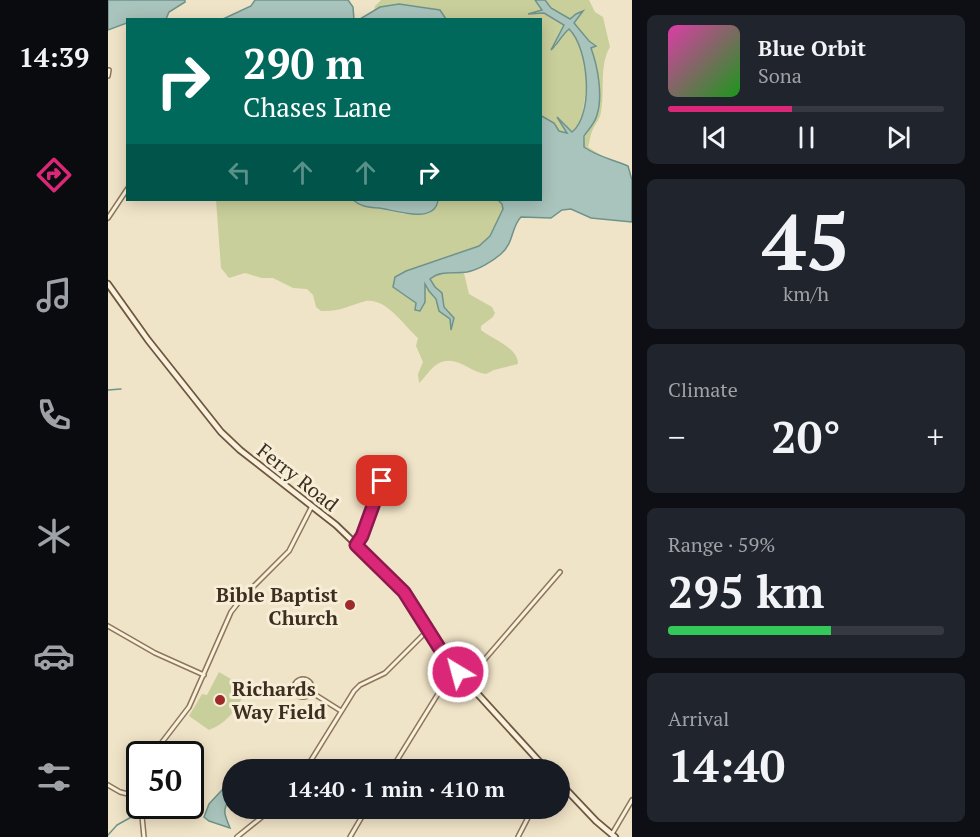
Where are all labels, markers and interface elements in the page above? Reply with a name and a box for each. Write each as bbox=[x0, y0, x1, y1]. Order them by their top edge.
text: Blue Orbit bbox=[758, 33, 866, 62]
text: 290 m bbox=[243, 35, 364, 91]
text: 14:39 bbox=[19, 39, 89, 75]
icon: right bbox=[144, 42, 222, 120]
text: Sona bbox=[758, 62, 802, 89]
text: Chases Lane bbox=[243, 89, 391, 125]
icon: previous bbox=[698, 121, 731, 154]
icon: pause bbox=[790, 121, 823, 154]
icon: next bbox=[882, 121, 915, 154]
icon: directions bbox=[33, 154, 75, 196]
icon: left bbox=[223, 156, 256, 189]
icon: ahead bbox=[286, 156, 319, 189]
icon: ahead bbox=[349, 156, 382, 189]
icon: right bbox=[412, 156, 445, 189]
text: 45 bbox=[762, 189, 850, 292]
icon: music bbox=[33, 274, 75, 316]
text: km/h bbox=[783, 280, 829, 307]
text: Climate bbox=[668, 376, 738, 403]
icon: phone bbox=[33, 394, 75, 436]
text: 20° bbox=[771, 406, 841, 466]
text: − bbox=[668, 415, 686, 458]
text: + bbox=[926, 415, 944, 458]
street label: Ferry Road bbox=[252, 437, 344, 517]
pin bbox=[356, 455, 407, 506]
icon: arrive bbox=[365, 464, 398, 497]
icon: climate bbox=[33, 515, 75, 557]
text: Range · 59% bbox=[668, 531, 775, 558]
text: 295 km bbox=[668, 561, 824, 621]
place label: Bible Baptist Church bbox=[216, 581, 338, 631]
marker: Bible Baptist Church bbox=[343, 598, 357, 612]
icon: car bbox=[33, 635, 75, 677]
position arrow bbox=[426, 640, 490, 704]
place label: Richards Way Field bbox=[232, 675, 326, 725]
marker: Richards Way Field bbox=[213, 693, 227, 707]
text: Arrival bbox=[668, 705, 729, 732]
text: 14:40 bbox=[668, 735, 785, 795]
speed limit sign: 50 bbox=[126, 741, 204, 819]
icon: filters bbox=[33, 756, 75, 798]
text: 14:40 · 1 min · 410 m bbox=[287, 774, 505, 803]

